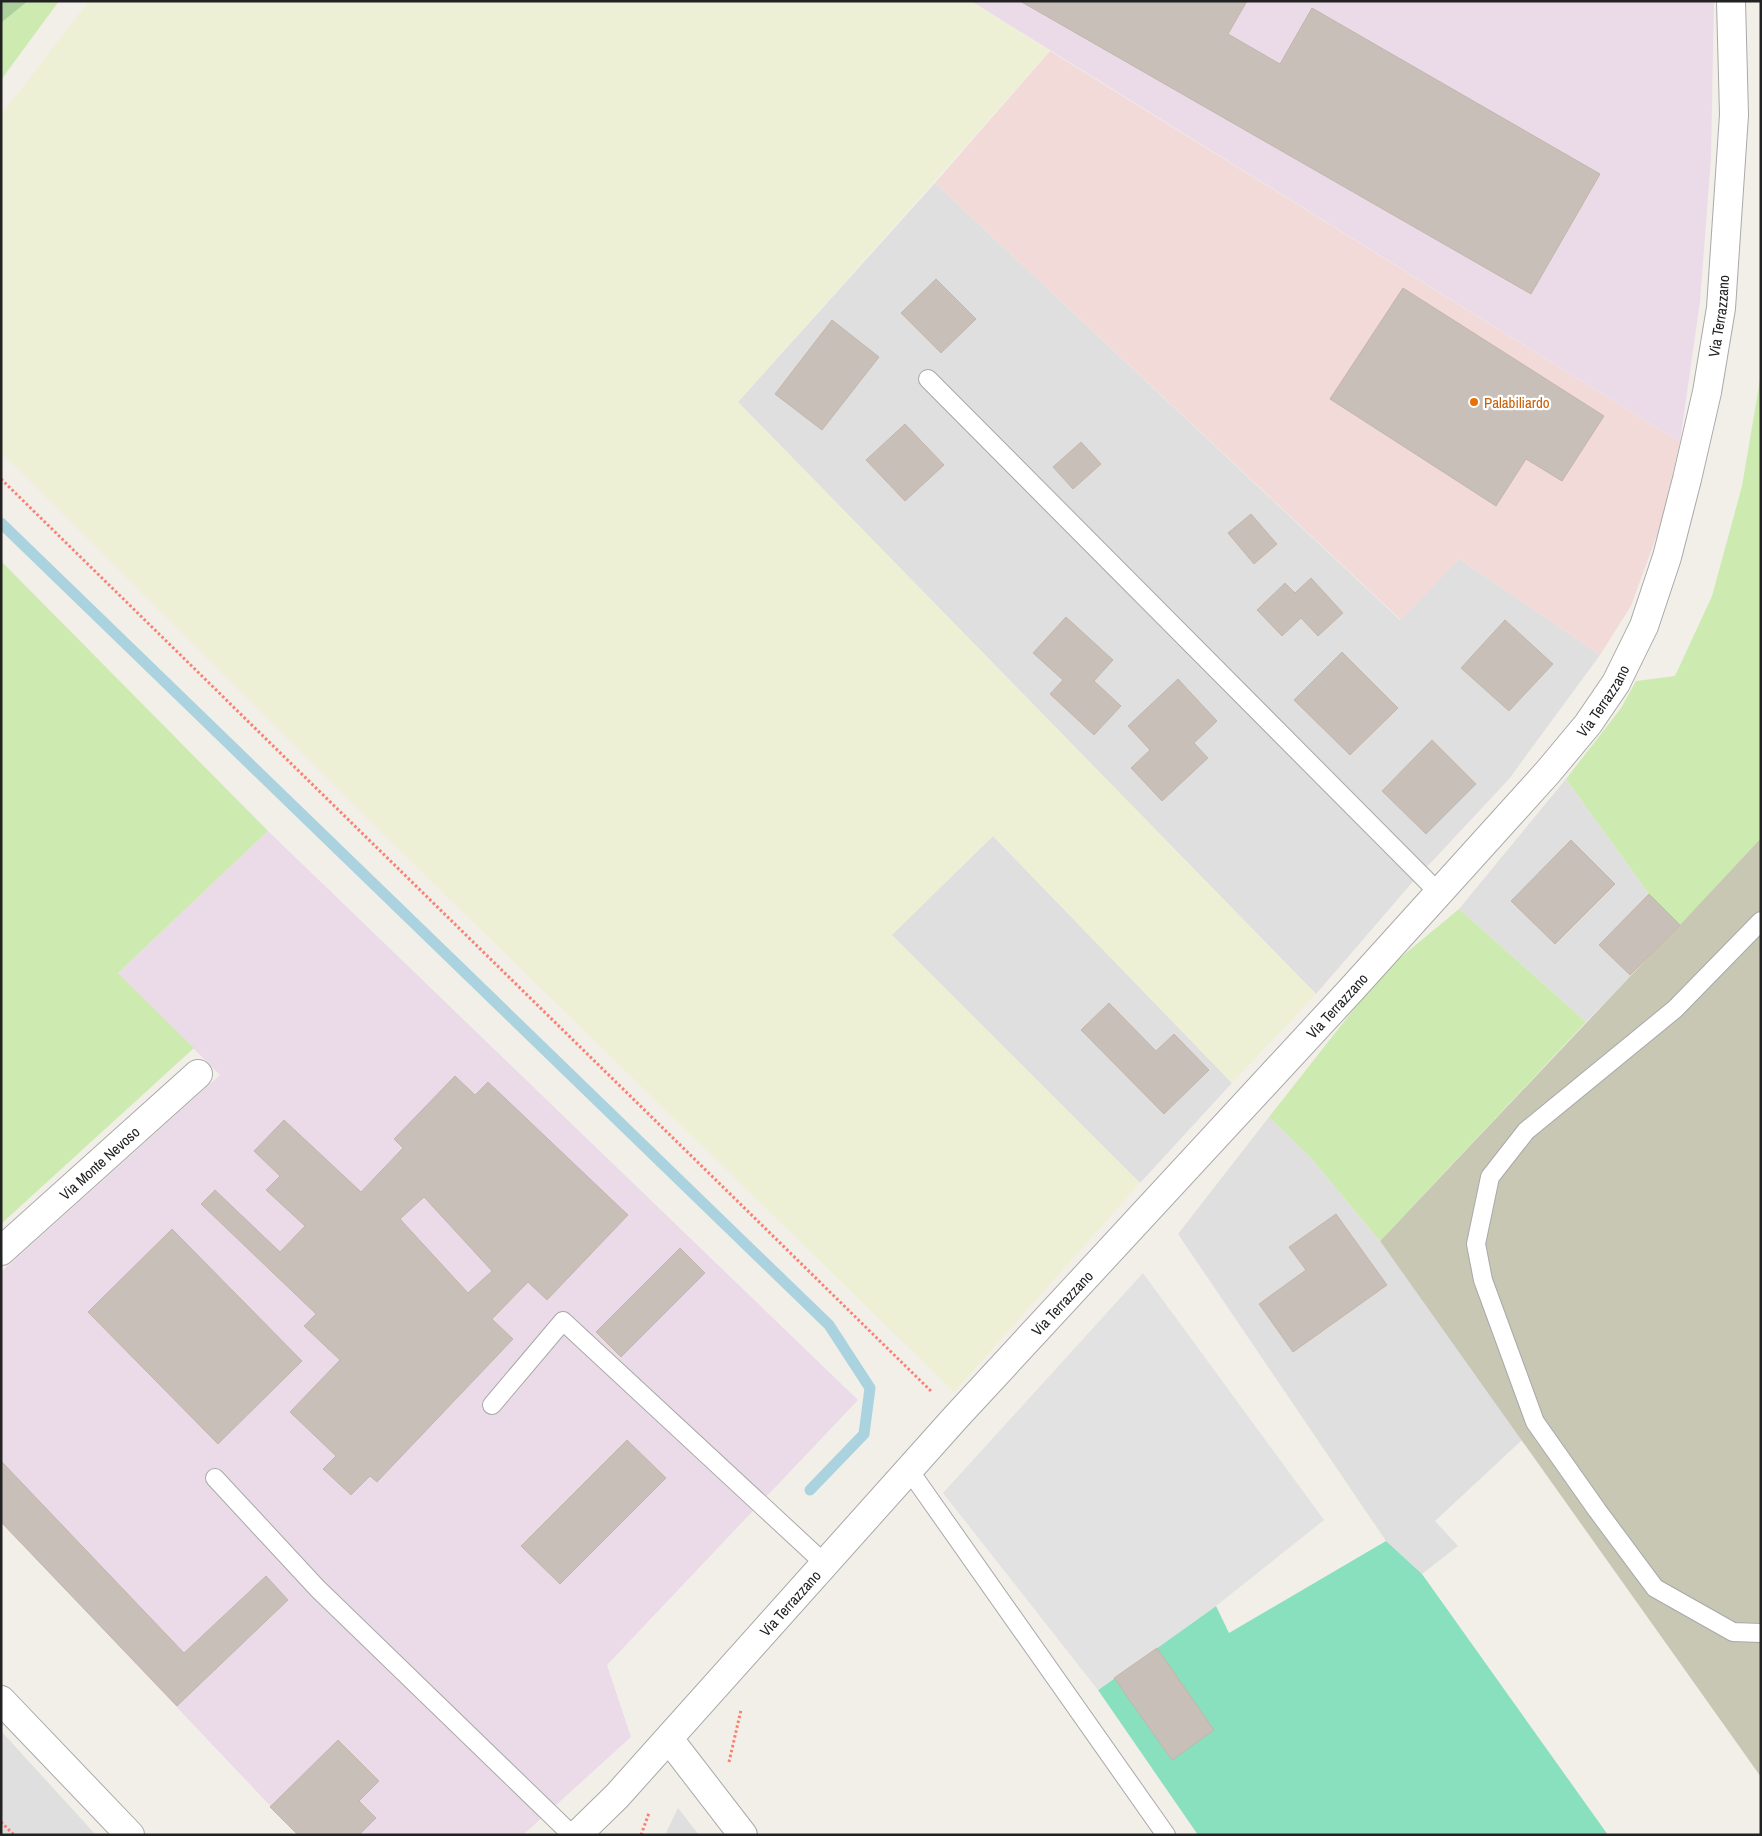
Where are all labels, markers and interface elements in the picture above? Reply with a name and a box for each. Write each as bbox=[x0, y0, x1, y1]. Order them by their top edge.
street label: Via Terrazzano bbox=[1703, 274, 1734, 358]
place label: Palabiliardo bbox=[1484, 392, 1550, 413]
marker: Palabiliardo bbox=[1468, 396, 1480, 408]
street label: Via Terrazzano bbox=[1571, 661, 1634, 741]
street label: Via Terrazzano bbox=[1301, 968, 1372, 1043]
street label: Via Monte Nevoso bbox=[55, 1121, 144, 1204]
street label: Via Terrazzano bbox=[1026, 1265, 1098, 1340]
street label: Via Terrazzano bbox=[754, 1565, 825, 1641]

